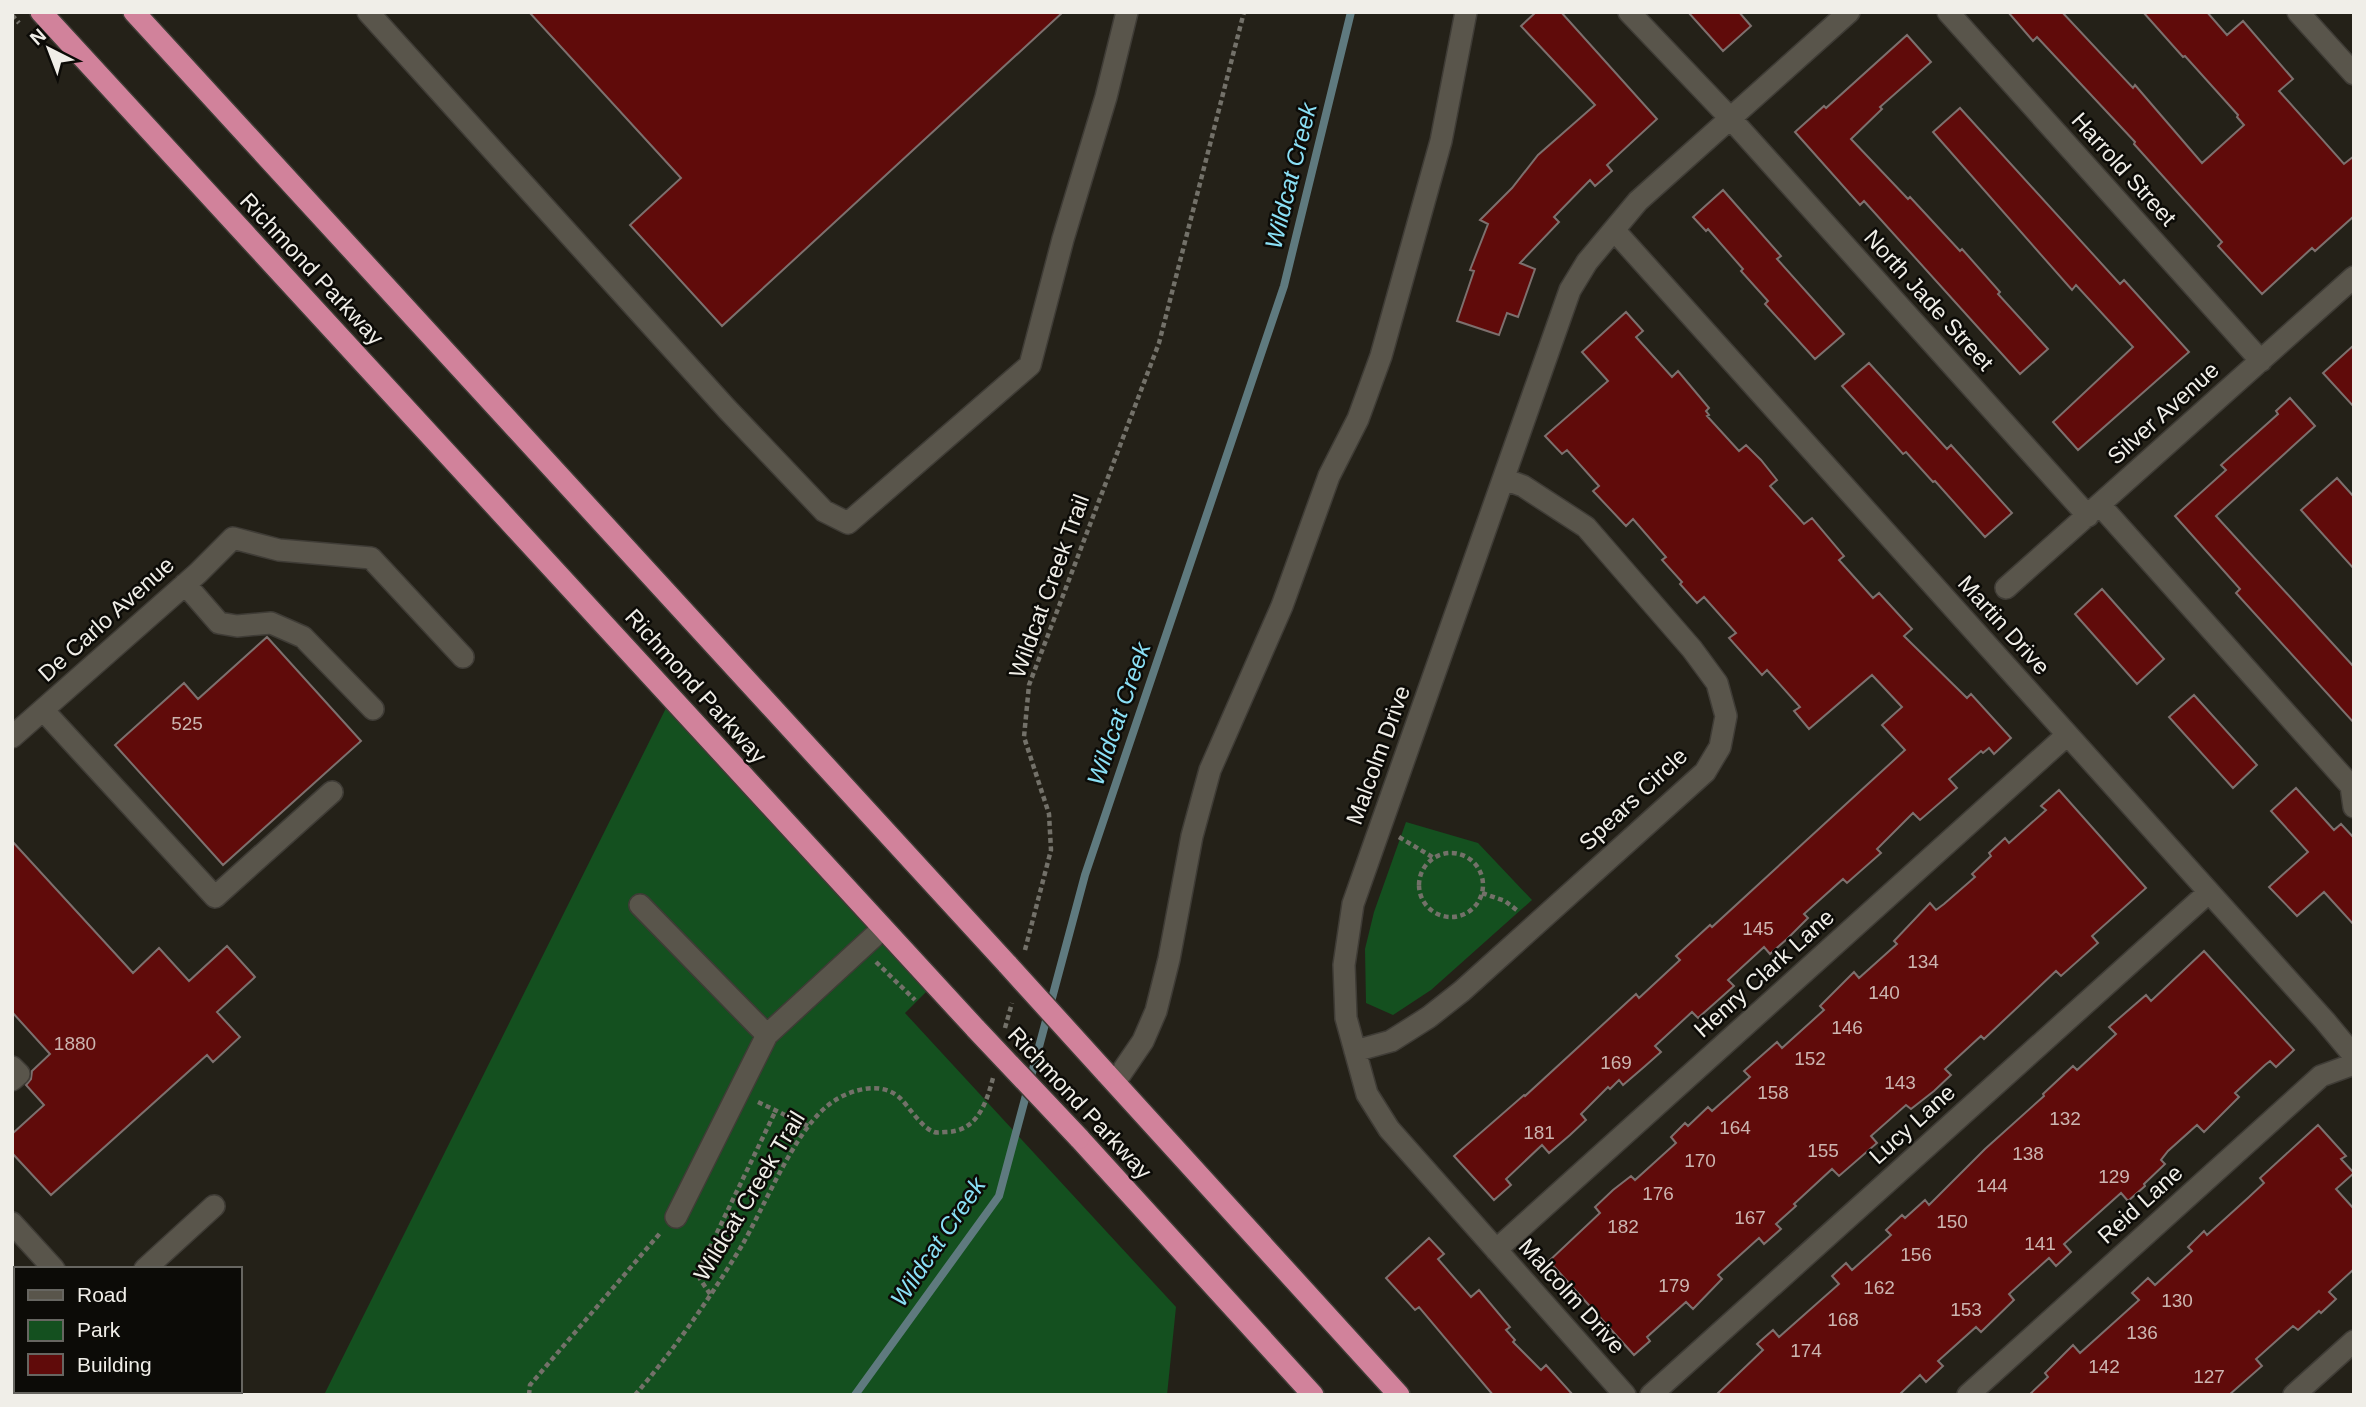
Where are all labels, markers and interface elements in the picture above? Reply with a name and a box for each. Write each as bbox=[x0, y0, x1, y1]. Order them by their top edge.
north arrow bbox=[14, 14, 84, 84]
text: N bbox=[26, 24, 50, 49]
water label: Wildcat Creek bbox=[1259, 98, 1322, 252]
street label: Harrold Street bbox=[2066, 107, 2182, 231]
street label: Richmond Parkway bbox=[235, 188, 389, 351]
street label: North Jade Street bbox=[1859, 224, 1999, 376]
street label: Silver Avenue bbox=[2102, 356, 2224, 470]
street label: Wildcat Creek Trail bbox=[1004, 491, 1094, 681]
street label: De Carlo Avenue bbox=[33, 551, 179, 687]
street label: Martin Drive bbox=[1953, 570, 2055, 680]
street label: Richmond Parkway bbox=[620, 604, 772, 769]
water label: Wildcat Creek bbox=[1081, 637, 1156, 789]
street label: Malcolm Drive bbox=[1341, 682, 1415, 828]
house number: 525 bbox=[171, 713, 203, 734]
street label: Spears Circle bbox=[1574, 742, 1692, 856]
street label: Henry Clark Lane bbox=[1689, 903, 1839, 1043]
house number: 145 bbox=[1742, 918, 1774, 939]
house number: 134 bbox=[1907, 951, 1939, 972]
house number: 140 bbox=[1868, 982, 1900, 1003]
house number: 146 bbox=[1831, 1017, 1863, 1038]
street label: Richmond Parkway bbox=[1003, 1022, 1157, 1185]
house number: 1880 bbox=[54, 1033, 96, 1054]
house number: 152 bbox=[1794, 1048, 1826, 1069]
house number: 169 bbox=[1600, 1052, 1632, 1073]
house number: 143 bbox=[1884, 1072, 1916, 1093]
street label: Lucy Lane bbox=[1864, 1079, 1960, 1169]
house number: 158 bbox=[1757, 1082, 1789, 1103]
street label: Wildcat Creek Trail bbox=[688, 1107, 810, 1285]
house number: 132 bbox=[2049, 1108, 2081, 1129]
house number: 164 bbox=[1719, 1117, 1751, 1138]
house number: 181 bbox=[1523, 1122, 1555, 1143]
house number: 155 bbox=[1807, 1140, 1839, 1161]
house number: 138 bbox=[2012, 1143, 2044, 1164]
house number: 170 bbox=[1684, 1150, 1716, 1171]
street label: Reid Lane bbox=[2092, 1159, 2188, 1249]
house number: 129 bbox=[2098, 1166, 2130, 1187]
water label: Wildcat Creek bbox=[885, 1171, 992, 1311]
house number: 144 bbox=[1976, 1175, 2008, 1196]
house number: 176 bbox=[1642, 1183, 1674, 1204]
house number: 167 bbox=[1734, 1207, 1766, 1228]
house number: 150 bbox=[1936, 1211, 1968, 1232]
house number: 182 bbox=[1607, 1216, 1639, 1237]
street label: Malcolm Drive bbox=[1514, 1233, 1630, 1359]
house number: 141 bbox=[2024, 1233, 2056, 1254]
house number: 156 bbox=[1900, 1244, 1932, 1265]
legend bbox=[14, 1267, 242, 1393]
house number: 179 bbox=[1658, 1275, 1690, 1296]
house number: 162 bbox=[1863, 1277, 1895, 1298]
text: Road bbox=[77, 1283, 127, 1306]
house number: 130 bbox=[2161, 1290, 2193, 1311]
house number: 153 bbox=[1950, 1299, 1982, 1320]
house number: 168 bbox=[1827, 1309, 1859, 1330]
text: Park bbox=[77, 1318, 121, 1341]
house number: 136 bbox=[2126, 1322, 2158, 1343]
house number: 174 bbox=[1790, 1340, 1822, 1361]
text: Building bbox=[77, 1353, 152, 1376]
house number: 142 bbox=[2088, 1356, 2120, 1377]
house number: 127 bbox=[2193, 1366, 2225, 1387]

